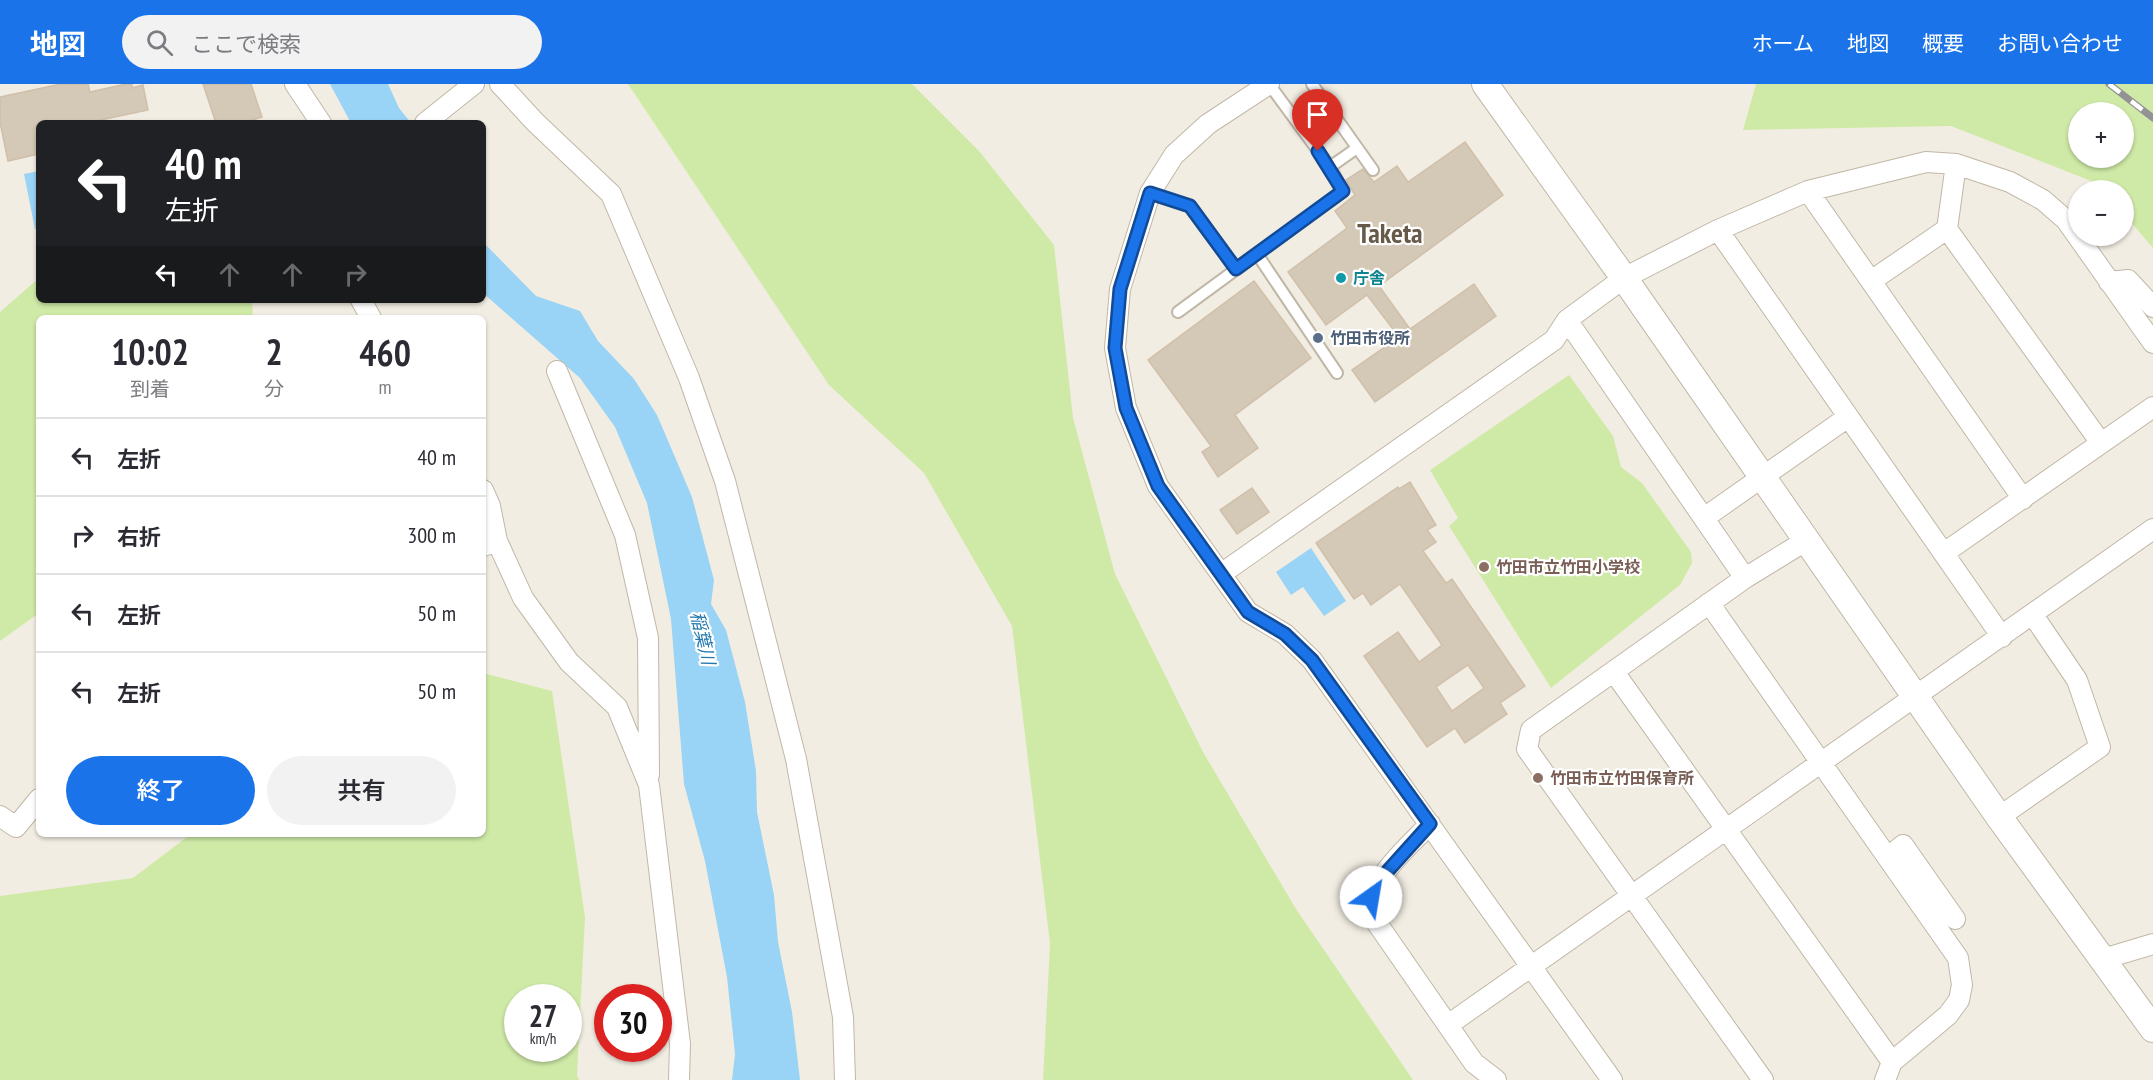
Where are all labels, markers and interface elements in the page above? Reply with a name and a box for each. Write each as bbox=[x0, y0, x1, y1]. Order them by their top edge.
search box bbox=[122, 15, 542, 69]
text: 地図 bbox=[30, 25, 86, 62]
icon: search bbox=[143, 26, 176, 59]
text: ここで検索 bbox=[191, 30, 301, 58]
text: ホーム bbox=[1752, 30, 1814, 57]
text: 地図 bbox=[1847, 30, 1889, 57]
text: 概要 bbox=[1922, 30, 1964, 57]
text: お問い合わせ bbox=[1997, 30, 2123, 57]
pin bbox=[1292, 89, 1343, 151]
icon: arrive bbox=[1301, 98, 1334, 131]
map controls bbox=[2068, 102, 2134, 246]
button: + bbox=[2068, 102, 2134, 168]
text: 40 m bbox=[165, 136, 242, 191]
icon: left bbox=[66, 144, 144, 222]
button: − bbox=[2068, 180, 2134, 246]
text: 左折 bbox=[165, 193, 219, 227]
district label: Taketa bbox=[1357, 214, 1423, 251]
icon: left bbox=[150, 258, 183, 291]
icon: ahead bbox=[213, 258, 246, 291]
icon: ahead bbox=[276, 258, 309, 291]
icon: right bbox=[339, 258, 372, 291]
place label: 庁舎 bbox=[1353, 268, 1385, 288]
marker: 庁舎 bbox=[1334, 271, 1348, 285]
text: 10:02 bbox=[111, 328, 189, 375]
text: 2 bbox=[266, 328, 283, 375]
place label: 竹田市役所 bbox=[1330, 328, 1410, 348]
text: 460 bbox=[359, 329, 411, 376]
marker: 竹田市役所 bbox=[1311, 331, 1325, 345]
text: m bbox=[379, 374, 392, 400]
text: 到着 bbox=[130, 376, 170, 402]
text: 分 bbox=[264, 376, 284, 402]
icon: left bbox=[66, 441, 99, 474]
text: 40 m bbox=[417, 443, 456, 471]
text: 左折 bbox=[117, 445, 161, 473]
icon: right bbox=[66, 519, 99, 552]
text: 300 m bbox=[407, 521, 456, 549]
text: 右折 bbox=[117, 523, 161, 551]
place label: 竹田市立竹田小学校 bbox=[1496, 557, 1640, 577]
marker: 竹田市立竹田小学校 bbox=[1477, 560, 1491, 574]
icon: left bbox=[66, 597, 99, 630]
text: 50 m bbox=[417, 599, 456, 627]
text: 左折 bbox=[117, 601, 161, 629]
water label: 稲葉川 bbox=[686, 609, 721, 669]
icon: left bbox=[66, 675, 99, 708]
text: 50 m bbox=[417, 677, 456, 705]
text: 左折 bbox=[117, 679, 161, 707]
button: 終了 bbox=[66, 756, 255, 825]
button: 共有 bbox=[267, 756, 456, 825]
place label: 竹田市立竹田保育所 bbox=[1550, 768, 1694, 788]
marker: 竹田市立竹田保育所 bbox=[1531, 771, 1545, 785]
position arrow bbox=[1339, 865, 1403, 929]
speed limit sign: 30 bbox=[594, 984, 672, 1062]
text: 27 bbox=[529, 996, 557, 1035]
text: km/h bbox=[530, 1029, 556, 1048]

